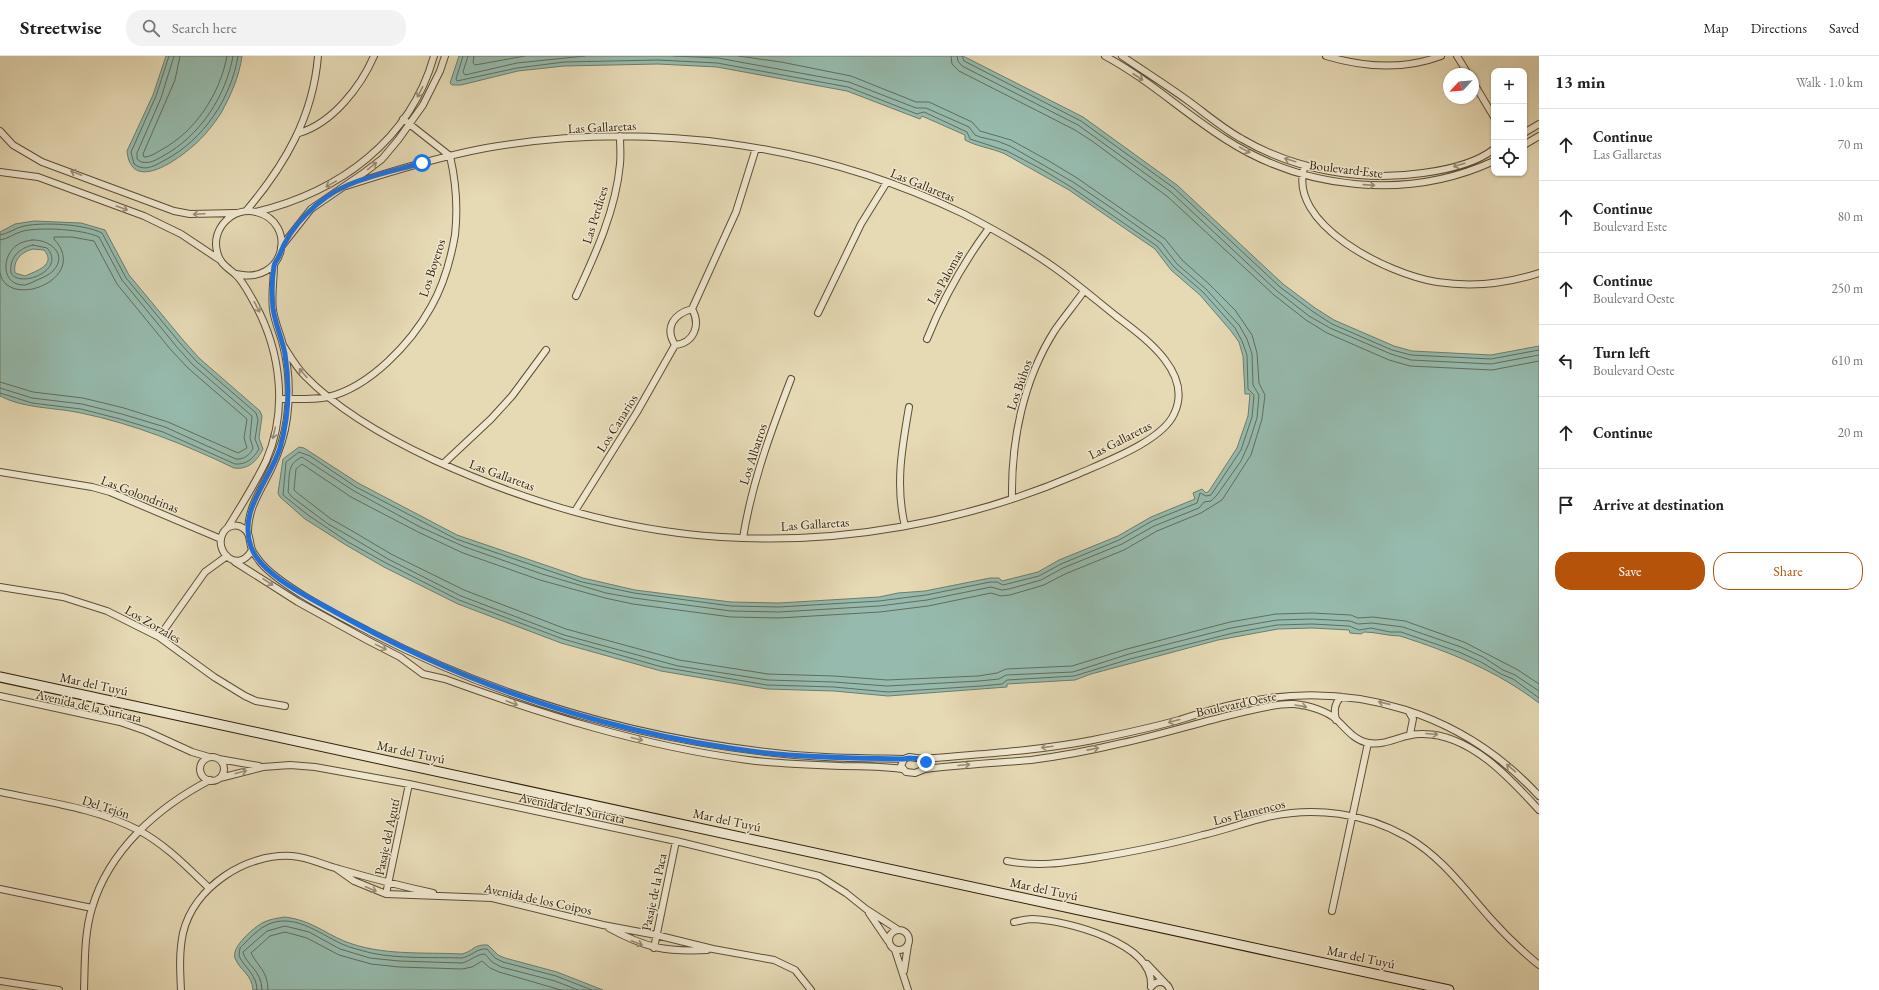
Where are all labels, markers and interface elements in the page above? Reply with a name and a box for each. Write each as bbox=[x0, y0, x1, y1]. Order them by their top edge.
search box bbox=[126, 10, 406, 46]
text: Streetwise bbox=[20, 15, 102, 40]
icon: search bbox=[140, 17, 162, 39]
text: Search here bbox=[172, 18, 237, 37]
text: Map bbox=[1703, 19, 1729, 37]
text: Directions bbox=[1751, 19, 1807, 37]
text: Saved bbox=[1829, 19, 1859, 37]
north arrow bbox=[1443, 68, 1479, 104]
map controls bbox=[1491, 68, 1527, 176]
button: + bbox=[1491, 68, 1527, 104]
text: 13 min bbox=[1555, 71, 1605, 93]
one-way arrow bbox=[1132, 73, 1143, 81]
text: Walk · 1.0 km bbox=[1796, 74, 1863, 91]
one-way arrow bbox=[415, 86, 423, 98]
button: − bbox=[1491, 104, 1527, 140]
street label: Las Gallaretas bbox=[567, 117, 637, 137]
text: Continue bbox=[1593, 127, 1653, 146]
icon: ahead bbox=[1555, 134, 1577, 156]
text: 70 m bbox=[1838, 136, 1863, 153]
button: locate bbox=[1491, 140, 1527, 176]
text: Las Gallaretas bbox=[1593, 146, 1662, 163]
one-way arrow bbox=[1239, 147, 1251, 155]
route start bbox=[413, 154, 431, 172]
one-way arrow bbox=[1283, 156, 1296, 163]
street label: Boulevard Este bbox=[1308, 156, 1384, 182]
one-way arrow bbox=[367, 162, 377, 171]
one-way arrow bbox=[1452, 162, 1465, 169]
street label: Las Gallaretas bbox=[888, 164, 958, 206]
one-way arrow bbox=[71, 169, 83, 177]
one-way arrow bbox=[325, 181, 337, 189]
one-way arrow bbox=[1362, 181, 1375, 189]
street label: Las Perdices bbox=[578, 184, 612, 246]
text: Continue bbox=[1593, 199, 1653, 218]
one-way arrow bbox=[115, 205, 127, 213]
icon: ahead bbox=[1555, 206, 1577, 228]
text: 80 m bbox=[1838, 208, 1863, 225]
one-way arrow bbox=[193, 210, 206, 218]
text: Boulevard Este bbox=[1593, 218, 1667, 235]
street label: Los Boyeros bbox=[415, 237, 449, 299]
street label: Las Palomas bbox=[923, 246, 967, 308]
text: Continue bbox=[1593, 271, 1653, 290]
icon: ahead bbox=[1555, 278, 1577, 300]
text: 250 m bbox=[1832, 280, 1863, 297]
text: Boulevard Oeste bbox=[1593, 290, 1675, 307]
one-way arrow bbox=[253, 301, 261, 313]
text: Turn left bbox=[1593, 343, 1650, 362]
icon: left bbox=[1555, 350, 1577, 372]
text: 610 m bbox=[1832, 352, 1863, 369]
street label: Los Búhos bbox=[1002, 357, 1036, 413]
text: Boulevard Oeste bbox=[1593, 362, 1675, 379]
one-way arrow bbox=[299, 369, 308, 379]
street label: Los Canarios bbox=[592, 391, 642, 455]
street label: Las Gallaretas bbox=[1086, 417, 1154, 463]
street label: Los Albatros bbox=[735, 421, 771, 487]
icon: ahead bbox=[1555, 422, 1577, 444]
text: Continue bbox=[1593, 423, 1653, 442]
text: 20 m bbox=[1838, 424, 1863, 441]
one-way arrow bbox=[270, 426, 278, 439]
street label: Las Gallaretas bbox=[467, 455, 537, 495]
street label: Las Golondrinas bbox=[99, 471, 181, 517]
icon: arrive bbox=[1555, 494, 1577, 516]
text: Arrive at destination bbox=[1593, 495, 1724, 514]
street label: Las Gallaretas bbox=[780, 513, 850, 535]
button: Save bbox=[1555, 552, 1705, 590]
button: Share bbox=[1713, 552, 1863, 590]
one-way arrow bbox=[262, 579, 274, 587]
street label: Los Zorzales bbox=[122, 601, 184, 647]
one-way arrow bbox=[375, 644, 387, 651]
street label: Mar del Tuyú bbox=[58, 669, 130, 700]
street label: Avenida de la Suricata bbox=[33, 685, 144, 727]
street label: Boulevard Oeste bbox=[1194, 687, 1278, 721]
one-way arrow bbox=[1378, 699, 1391, 707]
one-way arrow bbox=[505, 700, 517, 708]
one-way arrow bbox=[1295, 702, 1308, 710]
one-way arrow bbox=[1168, 718, 1181, 725]
one-way arrow bbox=[1425, 731, 1438, 738]
one-way arrow bbox=[630, 736, 643, 744]
street label: Mar del Tuyú bbox=[375, 737, 447, 768]
one-way arrow bbox=[1041, 743, 1054, 751]
one-way arrow bbox=[1086, 745, 1099, 753]
route end bbox=[917, 753, 935, 771]
one-way arrow bbox=[957, 761, 970, 769]
one-way arrow bbox=[1506, 764, 1516, 773]
one-way arrow bbox=[234, 768, 247, 776]
street label: Avenida de la Suricata bbox=[516, 788, 627, 828]
street label: Del Tejón bbox=[80, 791, 132, 823]
street label: Los Flamencos bbox=[1211, 795, 1287, 829]
street label: Pasaje del Agutí bbox=[371, 796, 404, 877]
street label: Mar del Tuyú bbox=[691, 805, 763, 836]
street label: Pasaje de la Paca bbox=[638, 851, 671, 932]
street label: Mar del Tuyú bbox=[1008, 874, 1080, 905]
street label: Avenida de los Coipos bbox=[482, 879, 593, 919]
one-way arrow bbox=[364, 886, 376, 893]
one-way arrow bbox=[631, 939, 643, 947]
street label: Mar del Tuyú bbox=[1325, 942, 1397, 973]

